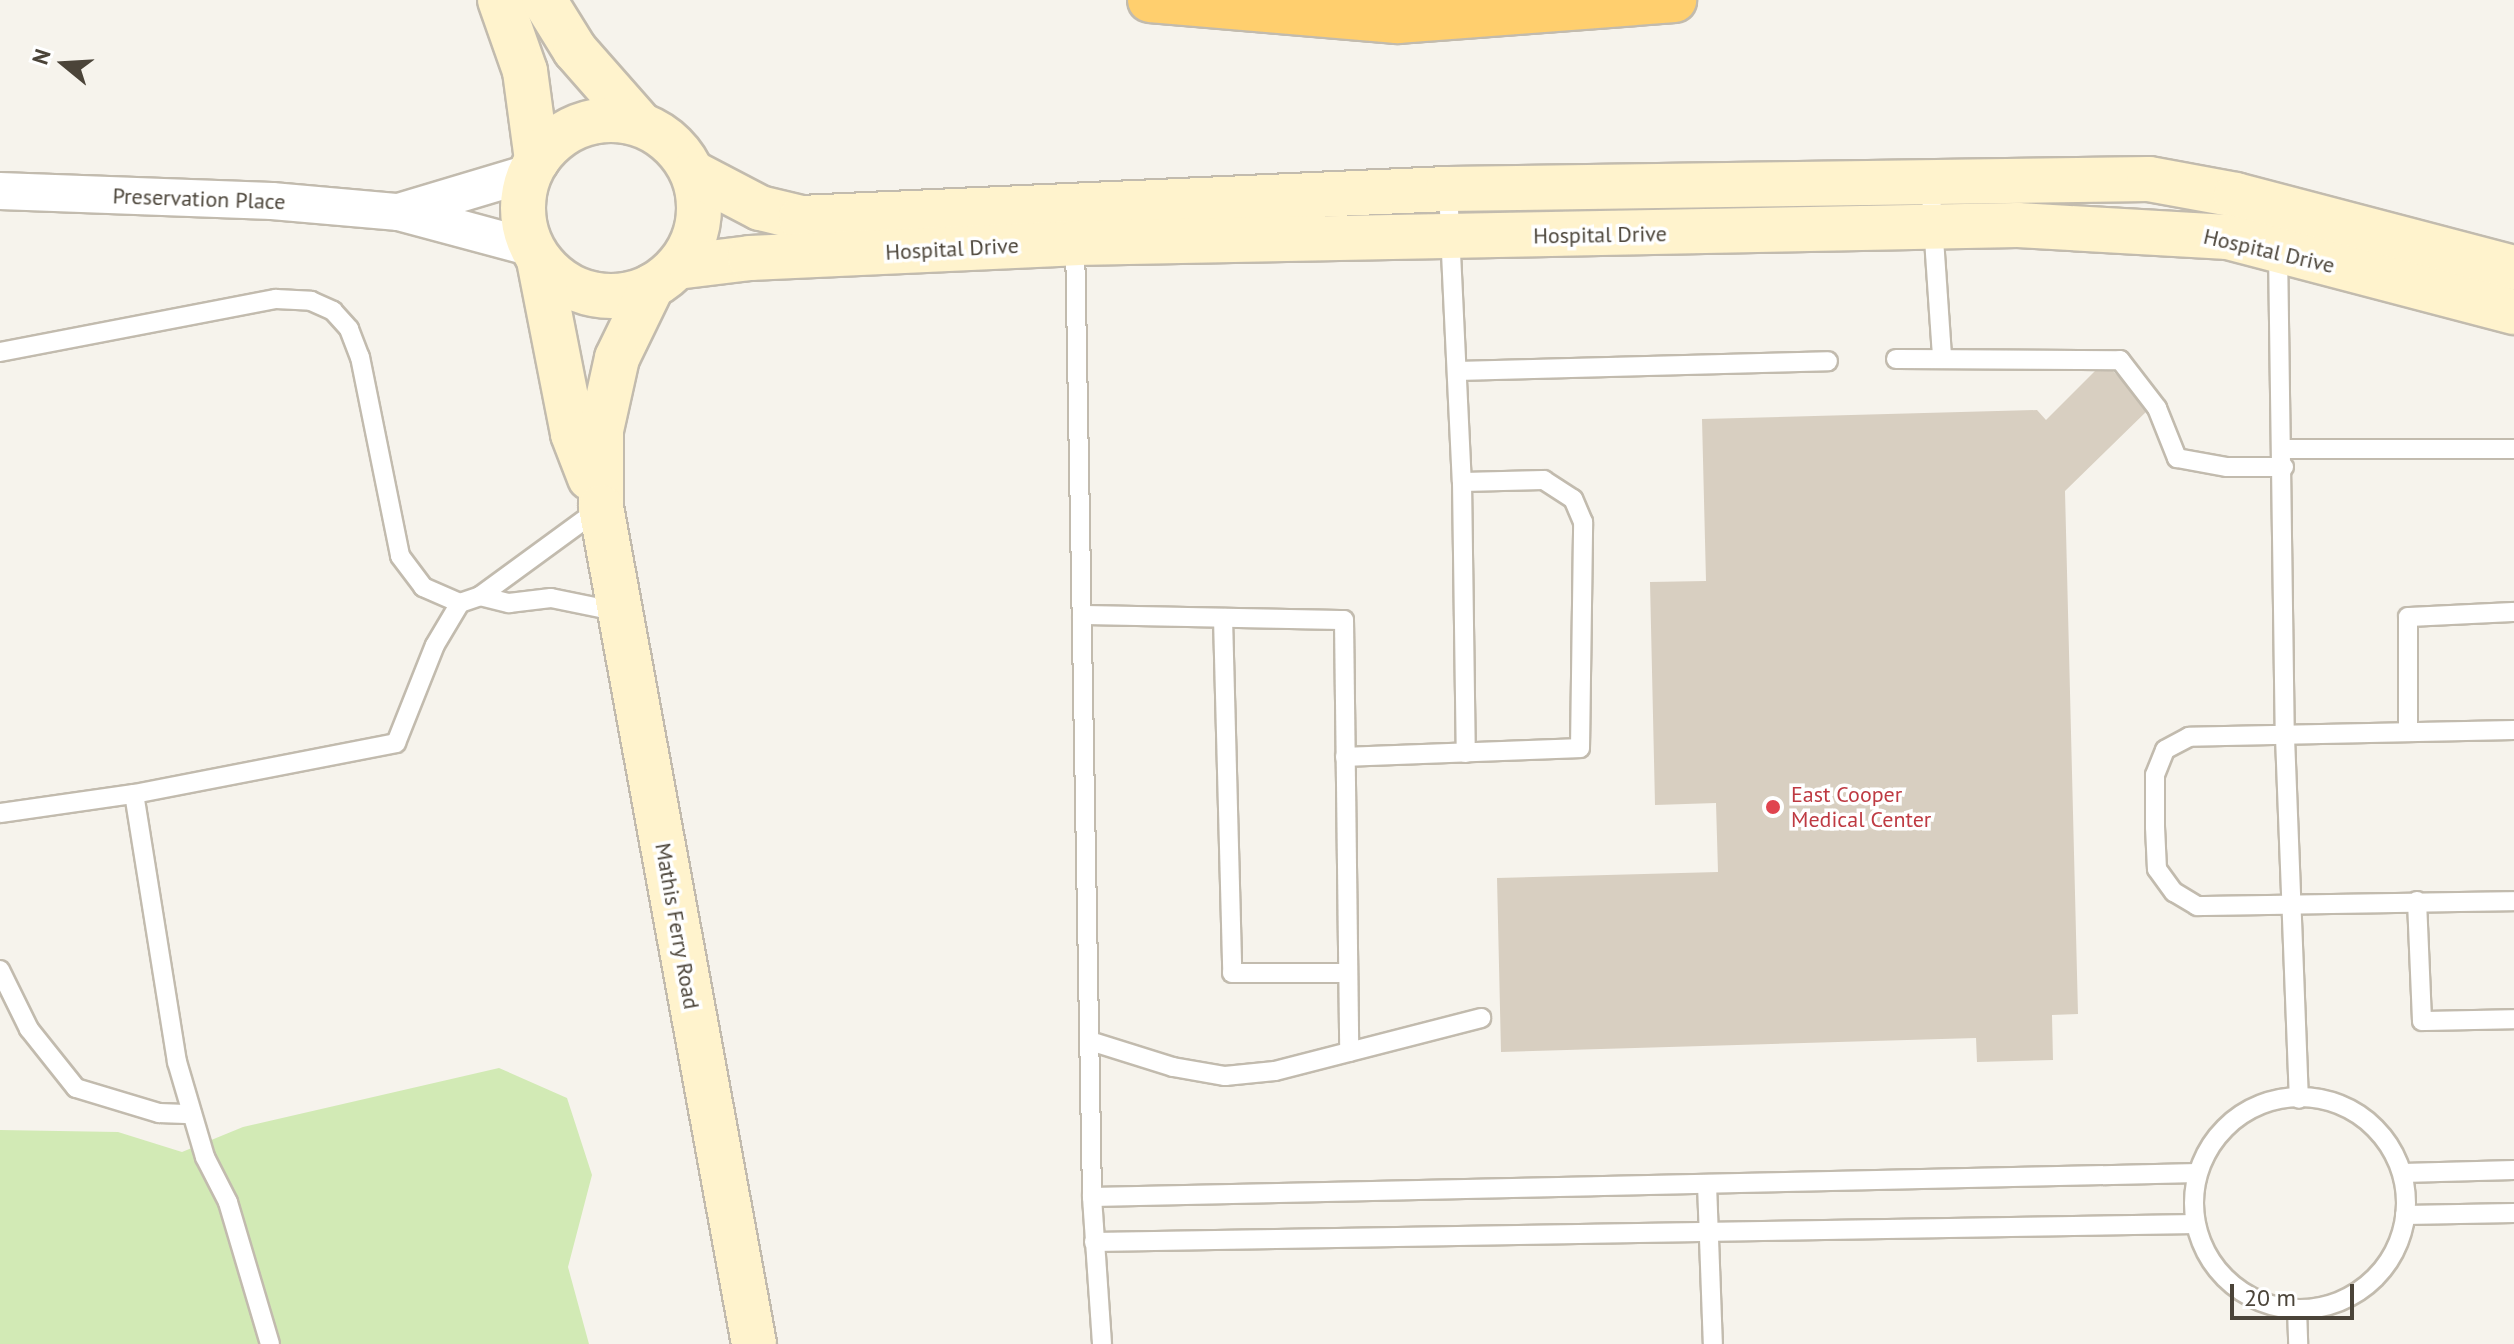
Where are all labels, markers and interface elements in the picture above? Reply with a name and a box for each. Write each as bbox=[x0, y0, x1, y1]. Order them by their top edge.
north arrow bbox=[24, 24, 104, 104]
text: N bbox=[26, 45, 57, 68]
street label: Preservation Place bbox=[112, 183, 286, 215]
street label: Hospital Drive bbox=[1533, 221, 1667, 249]
street label: Hospital Drive bbox=[2201, 223, 2337, 279]
street label: Hospital Drive bbox=[885, 232, 1019, 266]
place label: East Cooper Medical Center bbox=[1791, 781, 1931, 832]
marker: East Cooper Medical Center bbox=[1762, 796, 1784, 818]
street label: Mathis Ferry Road bbox=[649, 840, 705, 1012]
scale bar bbox=[2234, 1268, 2358, 1318]
text: 20 m bbox=[2244, 1282, 2296, 1313]

